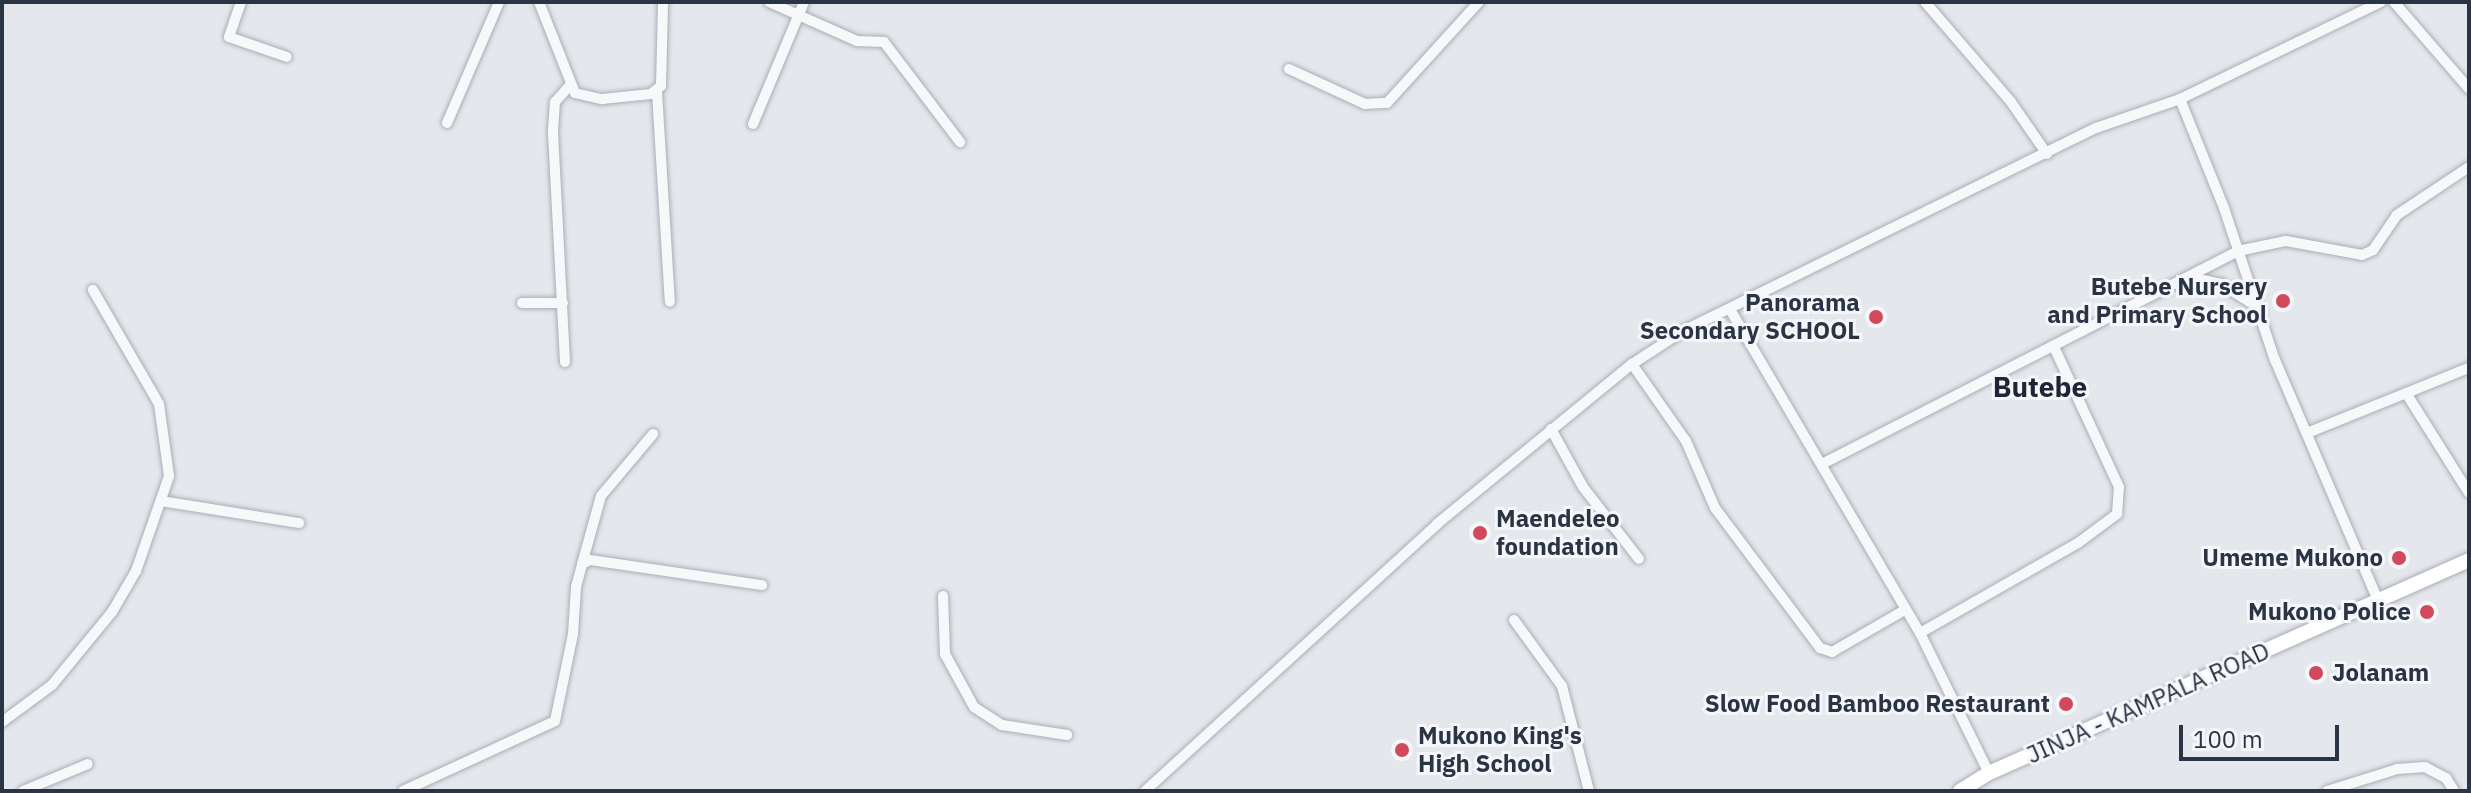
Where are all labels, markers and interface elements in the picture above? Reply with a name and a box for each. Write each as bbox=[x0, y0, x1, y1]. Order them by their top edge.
place label: Butebe Nursery and Primary School bbox=[2047, 273, 2267, 329]
place label: Panorama Secondary SCHOOL bbox=[1640, 289, 1860, 345]
marker: Butebe Nursery and Primary School bbox=[2274, 292, 2292, 310]
marker: Panorama Secondary SCHOOL bbox=[1867, 308, 1885, 326]
district label: Butebe bbox=[1993, 370, 2087, 404]
place label: Maendeleo foundation bbox=[1496, 505, 1619, 561]
marker: Maendeleo foundation bbox=[1471, 524, 1489, 542]
place label: Umeme Mukono bbox=[2202, 544, 2383, 572]
marker: Umeme Mukono bbox=[2390, 549, 2408, 567]
place label: Mukono Police bbox=[2248, 598, 2411, 626]
marker: Mukono Police bbox=[2418, 603, 2436, 621]
street label: JINJA - KAMPALA ROAD bbox=[2022, 636, 2274, 770]
place label: Jolanam bbox=[2332, 659, 2429, 687]
marker: Jolanam bbox=[2307, 664, 2325, 682]
place label: Slow Food Bamboo Restaurant bbox=[1705, 690, 2050, 718]
marker: Slow Food Bamboo Restaurant bbox=[2057, 695, 2075, 713]
scale bar bbox=[2183, 709, 2343, 759]
place label: Mukono King's High School bbox=[1418, 722, 1582, 778]
text: 100 m bbox=[2193, 723, 2263, 755]
marker: Mukono King's High School bbox=[1393, 741, 1411, 759]

